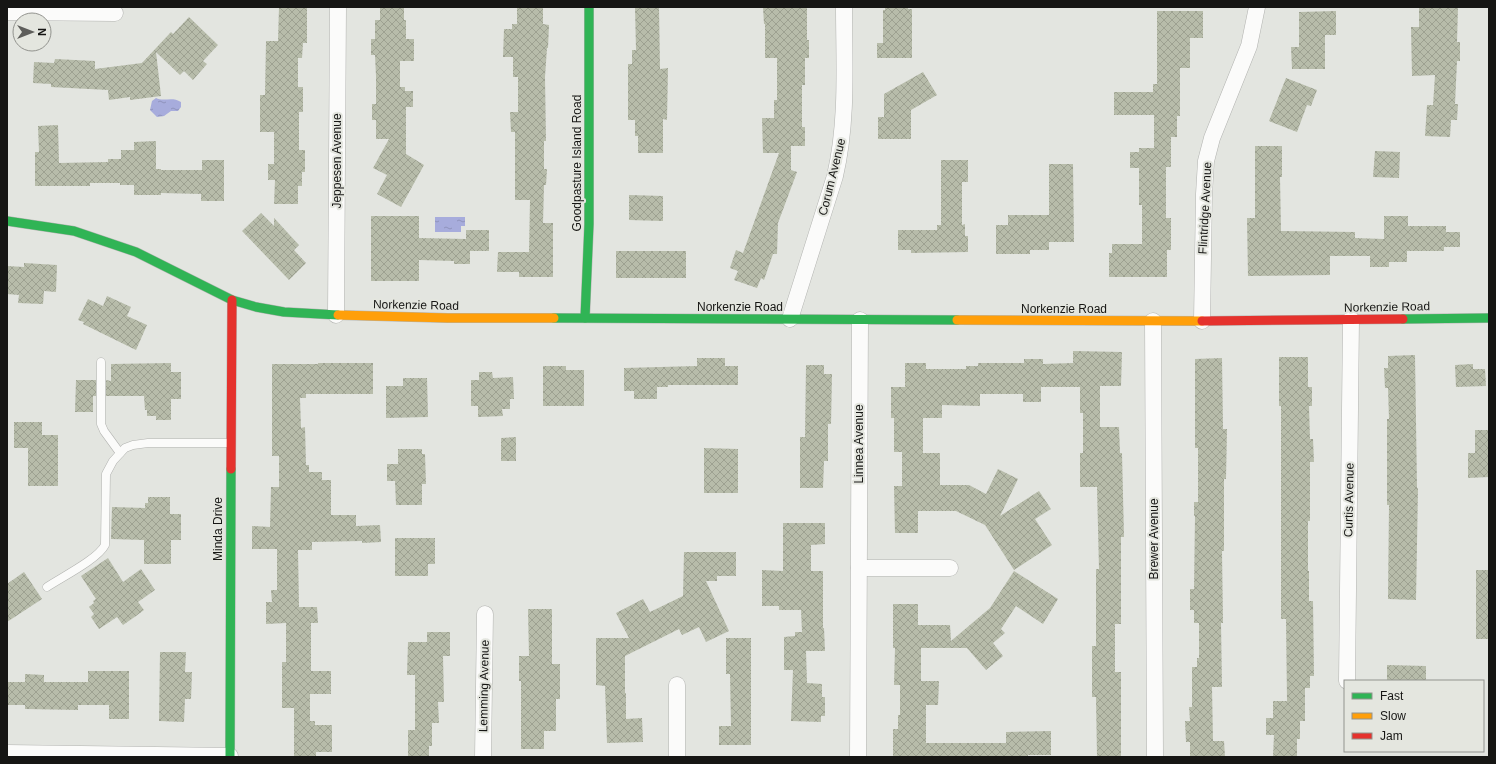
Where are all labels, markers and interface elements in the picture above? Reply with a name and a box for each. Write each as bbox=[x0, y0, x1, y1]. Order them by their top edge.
north arrow bbox=[12, 12, 52, 52]
text: N bbox=[36, 28, 48, 36]
street label: Goodpasture Island Road bbox=[570, 95, 584, 231]
street label: Jeppesen Avenue bbox=[330, 113, 344, 209]
street label: Corum Avenue bbox=[816, 137, 848, 217]
street label: Flintridge Avenue bbox=[1196, 161, 1214, 255]
street label: Norkenzie Road bbox=[373, 297, 459, 313]
street label: Norkenzie Road bbox=[1344, 299, 1430, 315]
street label: Norkenzie Road bbox=[697, 300, 783, 314]
street label: Norkenzie Road bbox=[1021, 302, 1107, 316]
street label: Linnea Avenue bbox=[852, 404, 866, 484]
street label: Curtis Avenue bbox=[1341, 462, 1357, 537]
street label: Minda Drive bbox=[211, 497, 225, 561]
street label: Brewer Avenue bbox=[1147, 498, 1161, 580]
street label: Lemming Avenue bbox=[476, 639, 492, 732]
legend bbox=[1344, 680, 1484, 752]
text: Fast bbox=[1380, 689, 1404, 703]
text: Slow bbox=[1380, 709, 1406, 723]
text: Jam bbox=[1380, 729, 1403, 743]

